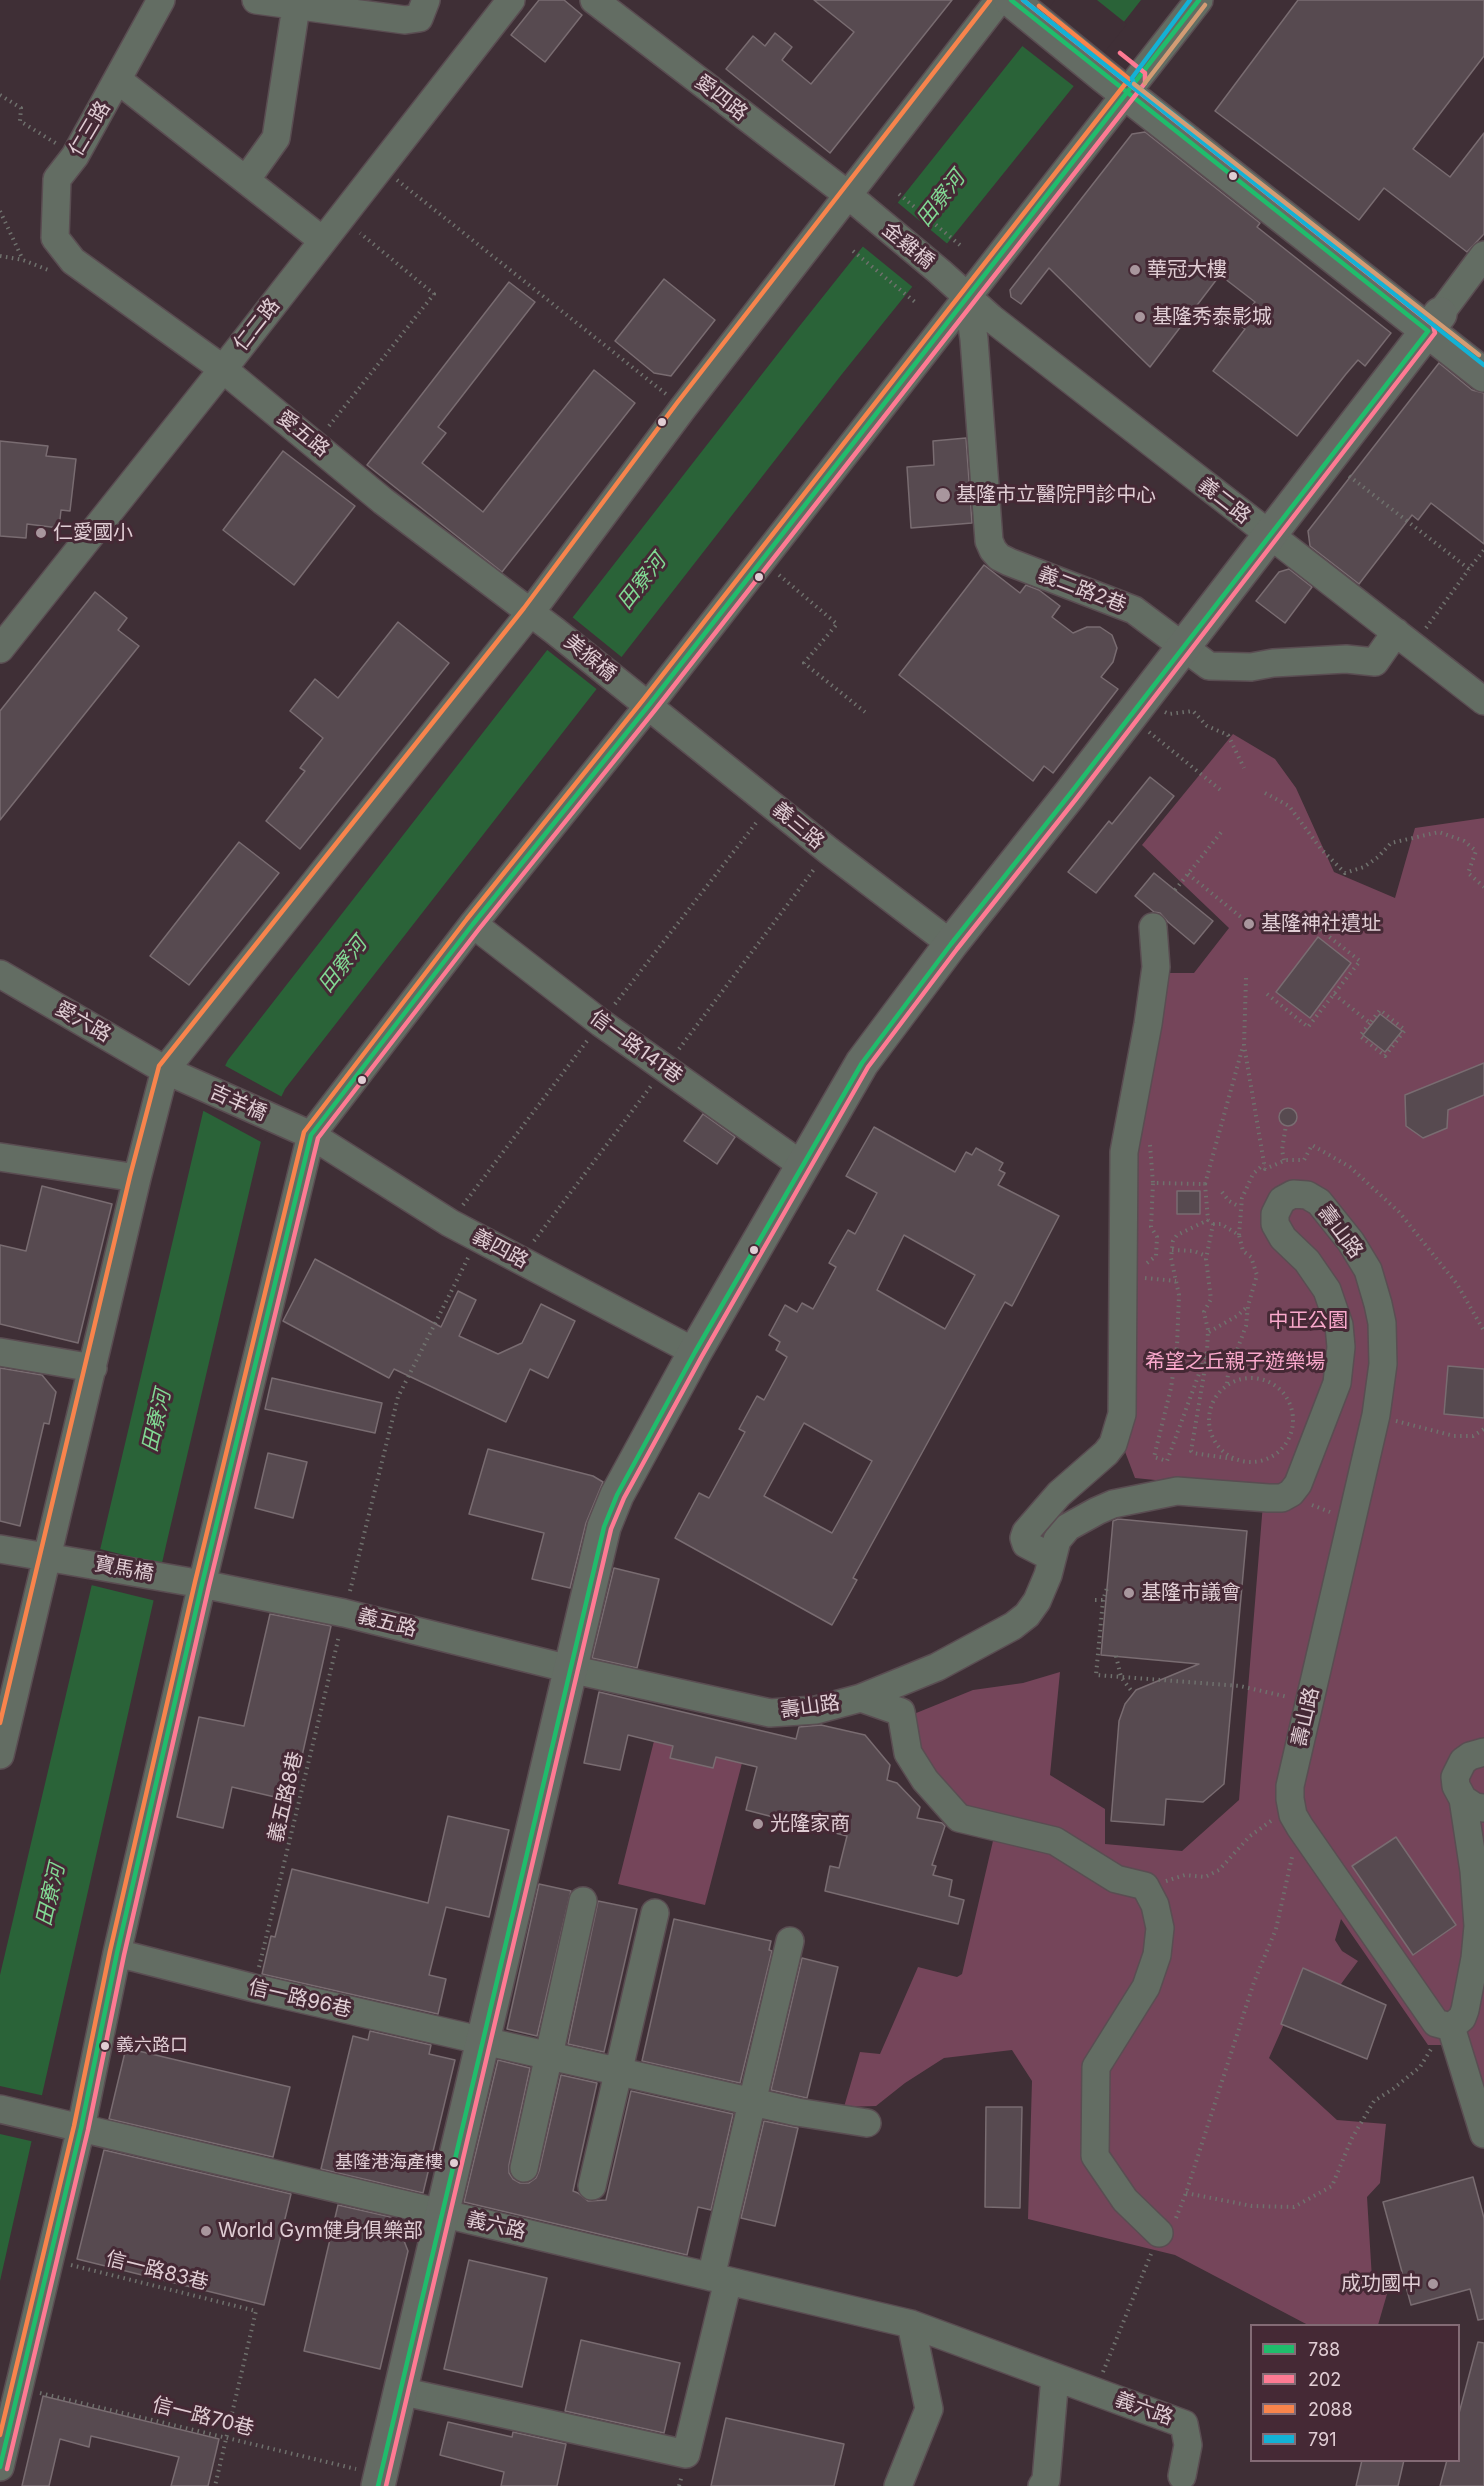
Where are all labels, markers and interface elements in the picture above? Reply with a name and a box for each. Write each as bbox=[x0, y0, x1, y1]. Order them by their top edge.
street label: 愛四路 bbox=[690, 70, 752, 126]
street label: 仁三路 bbox=[64, 97, 116, 161]
water label: 田寮河 bbox=[912, 166, 970, 232]
unlabelled marker bbox=[1227, 170, 1239, 182]
street label: 金雞橋 bbox=[877, 218, 939, 274]
place label: 華冠大樓 bbox=[1147, 258, 1227, 282]
marker: 華冠大樓 bbox=[1128, 263, 1142, 277]
street label: 仁二路 bbox=[229, 294, 285, 356]
place label: 基隆秀泰影城 bbox=[1152, 305, 1272, 329]
marker: 基隆秀泰影城 bbox=[1133, 310, 1147, 324]
street label: 愛五路 bbox=[272, 406, 334, 462]
unlabelled marker bbox=[656, 416, 668, 428]
street label: 義二路 bbox=[1193, 473, 1255, 529]
place label: 基隆市立醫院門診中心 bbox=[956, 483, 1156, 507]
marker: 基隆市立醫院門診中心 bbox=[934, 486, 952, 504]
place label: 仁愛國小 bbox=[53, 521, 133, 545]
marker: 仁愛國小 bbox=[34, 526, 48, 540]
water label: 田寮河 bbox=[613, 549, 671, 615]
street label: 義二路2巷 bbox=[1035, 562, 1129, 618]
unlabelled marker bbox=[753, 571, 765, 583]
street label: 美猴橋 bbox=[559, 630, 621, 686]
street label: 義三路 bbox=[767, 798, 829, 854]
place label: 基隆神社遺址 bbox=[1261, 912, 1381, 936]
marker: 基隆神社遺址 bbox=[1242, 917, 1256, 931]
water label: 田寮河 bbox=[314, 932, 372, 998]
street label: 愛六路 bbox=[51, 997, 115, 1047]
street label: 信一路141巷 bbox=[585, 1005, 687, 1089]
unlabelled marker bbox=[356, 1074, 368, 1086]
street label: 吉羊橋 bbox=[206, 1080, 270, 1126]
street label: 壽山路 bbox=[1312, 1201, 1368, 1263]
street label: 義四路 bbox=[468, 1224, 532, 1274]
unlabelled marker bbox=[748, 1244, 760, 1256]
park label: 中正公園 bbox=[1268, 1309, 1348, 1333]
park label: 希望之丘親子遊樂場 bbox=[1145, 1350, 1325, 1374]
water label: 田寮河 bbox=[138, 1387, 176, 1455]
street label: 寶馬橋 bbox=[92, 1552, 156, 1586]
place label: 基隆市議會 bbox=[1141, 1581, 1241, 1605]
marker: 基隆市議會 bbox=[1122, 1586, 1136, 1600]
street label: 義五路 bbox=[355, 1604, 419, 1642]
street label: 壽山路 bbox=[1288, 1685, 1324, 1749]
street label: 壽山路 bbox=[779, 1691, 841, 1723]
street label: 義五路8巷 bbox=[264, 1749, 308, 1845]
place label: 光隆家商 bbox=[770, 1812, 850, 1836]
marker: 光隆家商 bbox=[751, 1817, 765, 1831]
water label: 田寮河 bbox=[32, 1861, 70, 1929]
street label: 信一路96巷 bbox=[246, 1976, 354, 2022]
place label: 義六路口 bbox=[116, 2035, 188, 2057]
marker: 義六路口 bbox=[99, 2040, 111, 2052]
place label: 基隆港海產樓 bbox=[335, 2152, 443, 2174]
marker: 基隆港海產樓 bbox=[448, 2157, 460, 2169]
street label: 義六路 bbox=[464, 2208, 528, 2244]
place label: World Gym健身俱樂部 bbox=[218, 2219, 423, 2243]
marker: World Gym健身俱樂部 bbox=[199, 2224, 213, 2238]
street label: 信一路83巷 bbox=[103, 2247, 211, 2295]
place label: 成功國中 bbox=[1341, 2272, 1421, 2296]
marker: 成功國中 bbox=[1426, 2277, 1440, 2291]
legend bbox=[1250, 2324, 1460, 2462]
text: 788 bbox=[1308, 2339, 1340, 2360]
text: 202 bbox=[1308, 2369, 1341, 2390]
street label: 義六路 bbox=[1112, 2387, 1176, 2431]
street label: 信一路70巷 bbox=[150, 2393, 256, 2441]
text: 2088 bbox=[1308, 2399, 1353, 2420]
text: 791 bbox=[1308, 2429, 1337, 2450]

